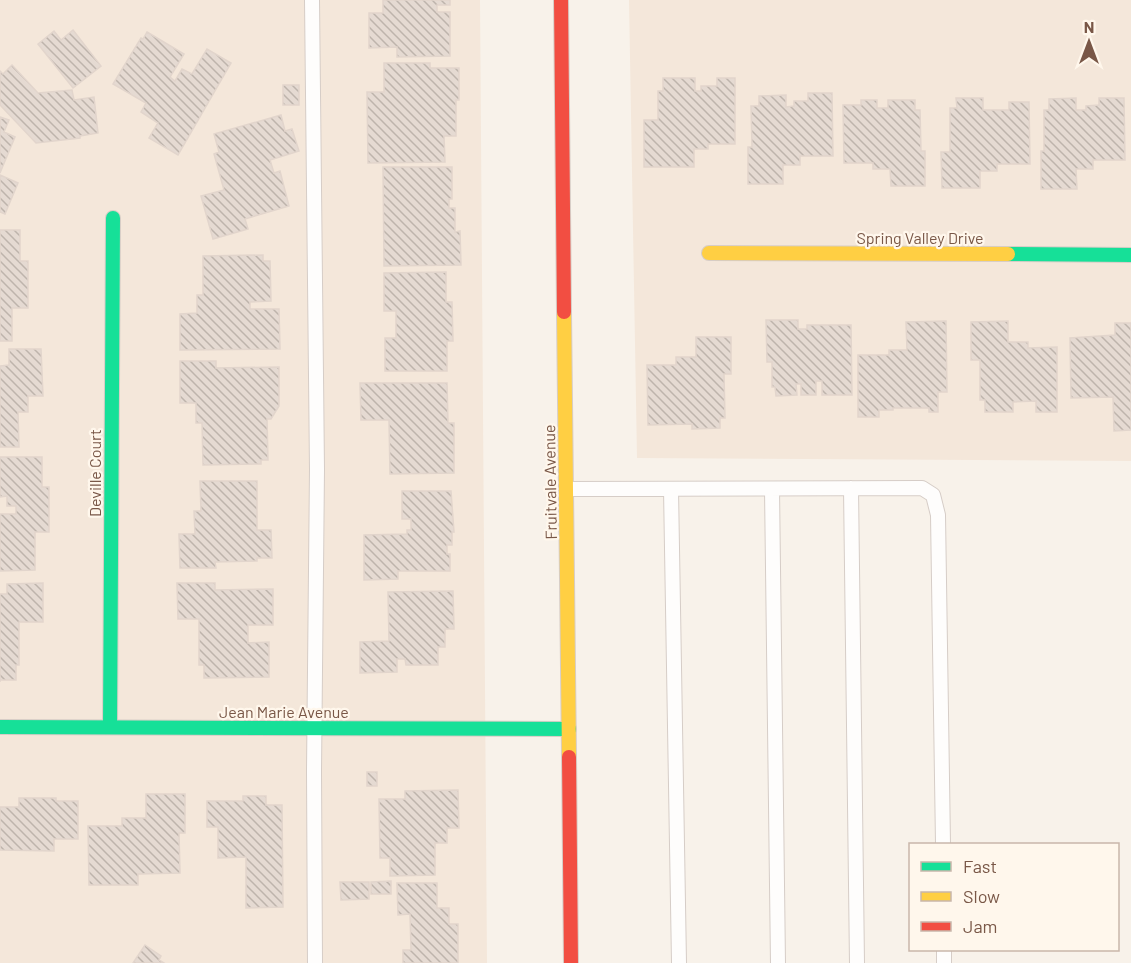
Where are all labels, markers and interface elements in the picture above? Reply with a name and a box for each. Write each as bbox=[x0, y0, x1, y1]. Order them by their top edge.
north arrow bbox=[1059, 12, 1119, 72]
text: N bbox=[1084, 17, 1094, 36]
street label: Spring Valley Drive bbox=[856, 228, 984, 247]
street label: Fruitvale Avenue bbox=[539, 424, 560, 540]
street label: Deville Court bbox=[85, 429, 104, 517]
street label: Jean Marie Avenue bbox=[219, 702, 349, 721]
legend bbox=[909, 843, 1119, 951]
text: Fast bbox=[963, 855, 997, 877]
text: Slow bbox=[963, 885, 1000, 907]
text: Jam bbox=[963, 915, 997, 937]

